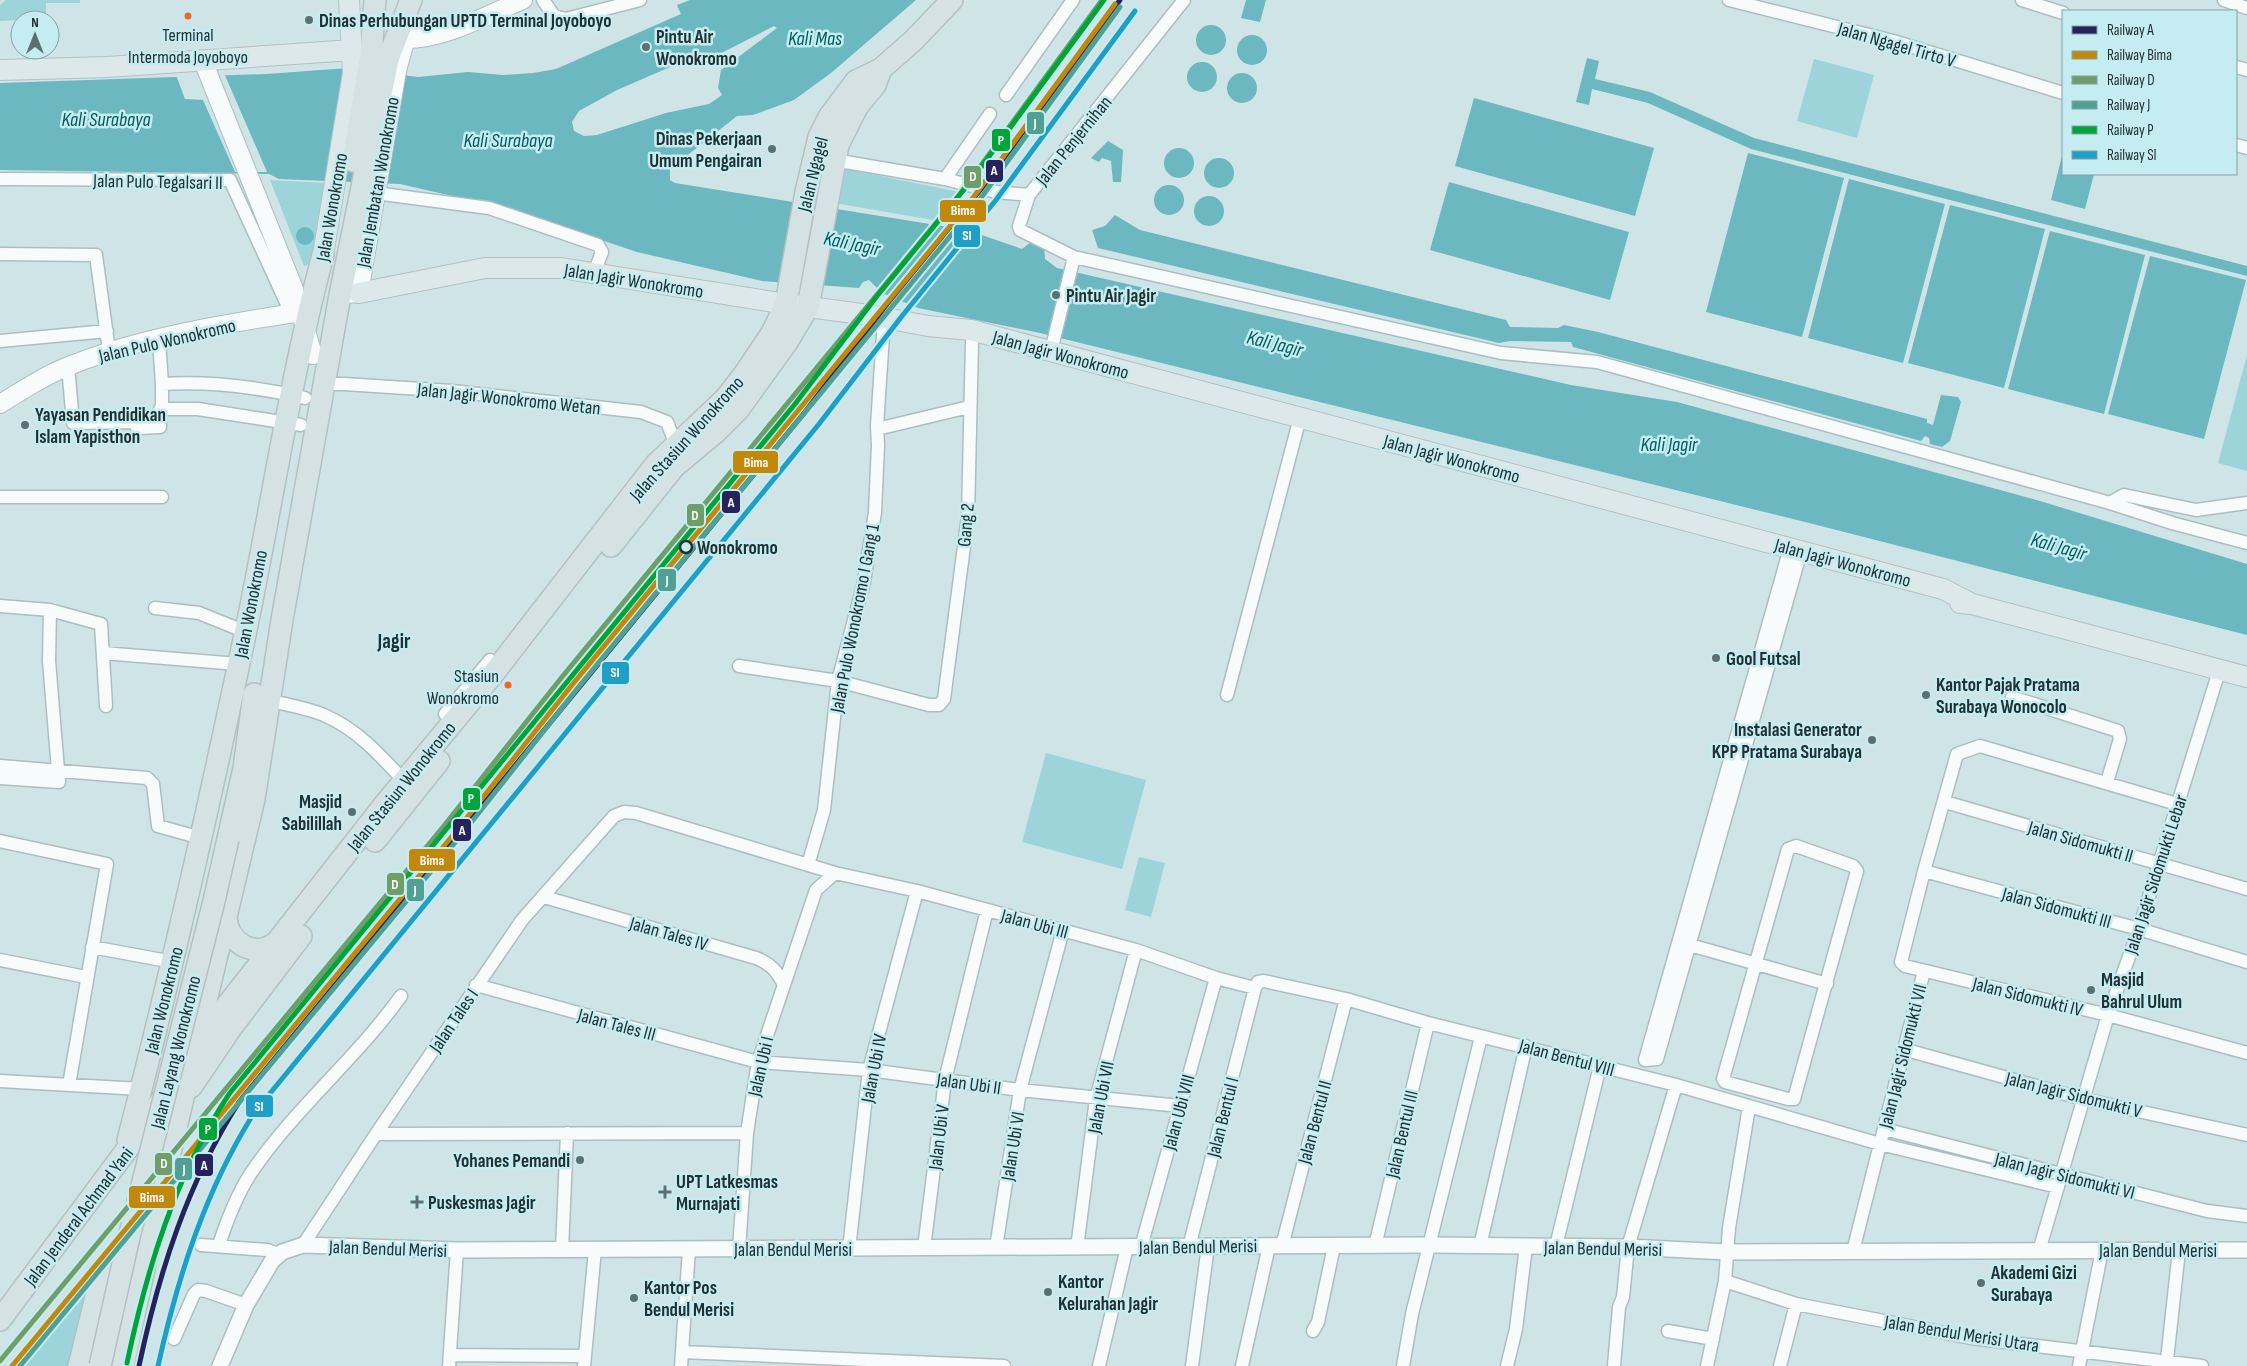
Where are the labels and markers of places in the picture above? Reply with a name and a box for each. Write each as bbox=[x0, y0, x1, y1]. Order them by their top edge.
place label: Dinas Perhubungan UPTD Terminal Joyoboyo bbox=[319, 10, 612, 33]
marker: Terminal Intermoda Joyoboyo bbox=[183, 11, 193, 21]
marker: Dinas Perhubungan UPTD Terminal Joyoboyo bbox=[303, 14, 315, 26]
place label: Terminal Intermoda Joyoboyo bbox=[128, 25, 248, 68]
place label: Pintu Air Wonokromo bbox=[656, 26, 737, 71]
marker: Pintu Air Wonokromo bbox=[640, 41, 652, 53]
place label: Dinas Pekerjaan Umum Pengairan bbox=[649, 128, 762, 173]
marker: Dinas Pekerjaan Umum Pengairan bbox=[766, 143, 778, 155]
place label: Pintu Air Jagir bbox=[1066, 285, 1156, 308]
marker: Pintu Air Jagir bbox=[1050, 289, 1062, 301]
place label: Yayasan Pendidikan Islam Yapisthon bbox=[35, 404, 166, 449]
marker: Yayasan Pendidikan Islam Yapisthon bbox=[19, 419, 31, 431]
place label: Wonokromo bbox=[697, 537, 778, 560]
marker: Wonokromo bbox=[679, 540, 693, 554]
place label: Gool Futsal bbox=[1726, 648, 1801, 671]
marker: Gool Futsal bbox=[1710, 652, 1722, 664]
place label: Stasiun Wonokromo bbox=[427, 666, 499, 709]
place label: Kantor Pajak Pratama Surabaya Wonocolo bbox=[1936, 674, 2080, 719]
marker: Stasiun Wonokromo bbox=[503, 680, 513, 690]
marker: Kantor Pajak Pratama Surabaya Wonocolo bbox=[1920, 689, 1932, 701]
place label: Instalasi Generator KPP Pratama Surabaya bbox=[1712, 719, 1862, 764]
marker: Instalasi Generator KPP Pratama Surabaya bbox=[1866, 734, 1878, 746]
place label: Masjid Sabilillah bbox=[282, 791, 342, 836]
marker: Masjid Sabilillah bbox=[346, 806, 358, 818]
place label: Masjid Bahrul Ulum bbox=[2101, 969, 2182, 1014]
marker: Masjid Bahrul Ulum bbox=[2085, 984, 2097, 996]
place label: Yohanes Pemandi bbox=[453, 1150, 570, 1173]
marker: Yohanes Pemandi bbox=[574, 1154, 586, 1166]
place label: UPT Latkesmas Murnajati bbox=[676, 1171, 778, 1216]
marker: UPT Latkesmas Murnajati bbox=[658, 1185, 672, 1199]
place label: Puskesmas Jagir bbox=[428, 1192, 536, 1215]
marker: Puskesmas Jagir bbox=[410, 1195, 424, 1209]
place label: Akademi Gizi Surabaya bbox=[1990, 1262, 2077, 1307]
place label: Kantor Kelurahan Jagir bbox=[1058, 1271, 1158, 1316]
place label: Kantor Pos Bendul Merisi bbox=[644, 1277, 734, 1322]
marker: Akademi Gizi Surabaya bbox=[1975, 1277, 1987, 1289]
marker: Kantor Kelurahan Jagir bbox=[1042, 1286, 1054, 1298]
marker: Kantor Pos Bendul Merisi bbox=[628, 1292, 640, 1304]

